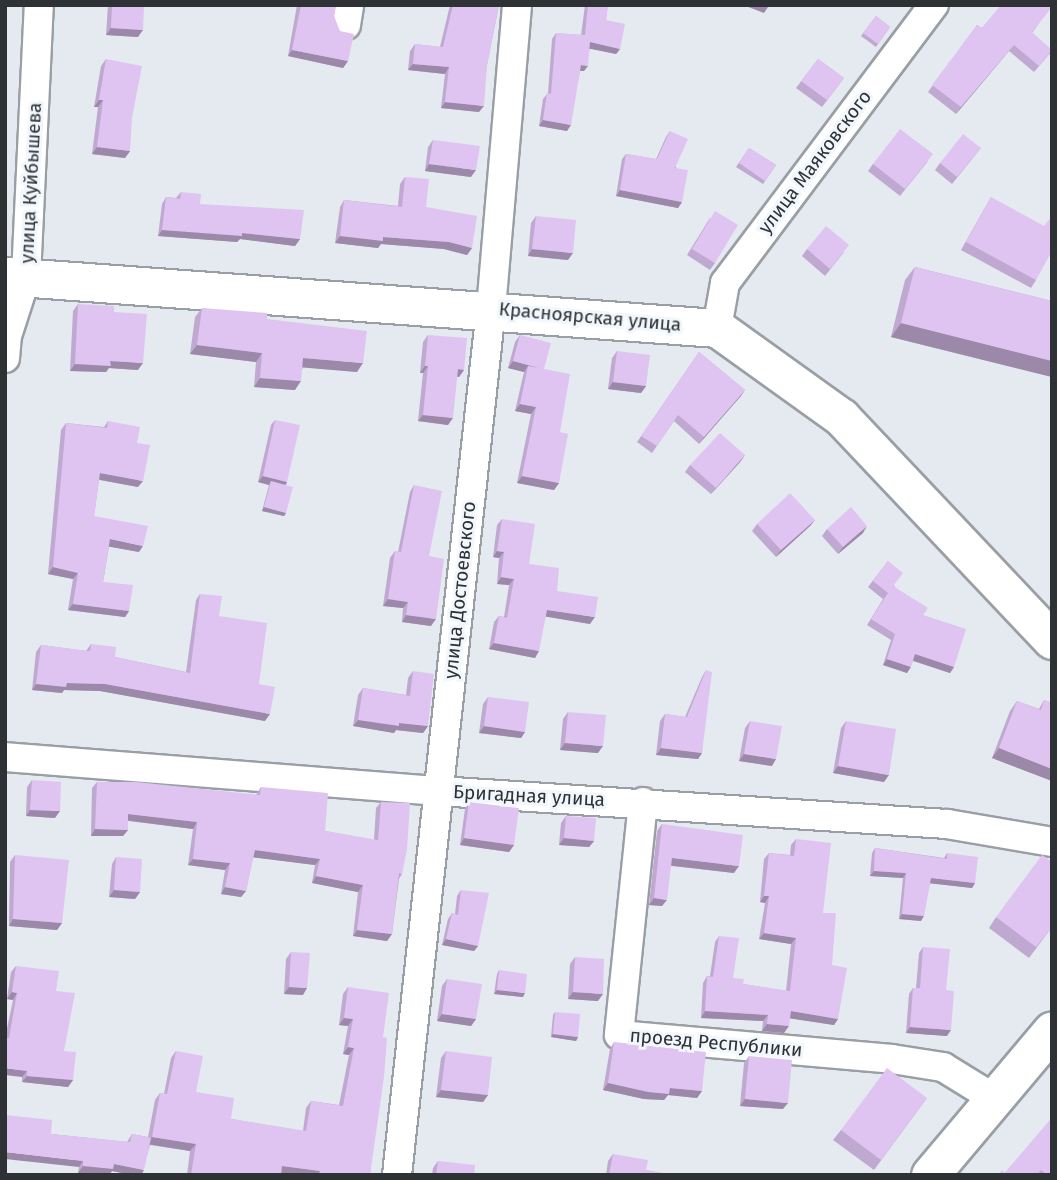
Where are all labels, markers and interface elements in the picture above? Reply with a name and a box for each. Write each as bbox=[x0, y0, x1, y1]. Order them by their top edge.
street label: улица Маяковского bbox=[754, 86, 876, 238]
street label: улица Куйбышева bbox=[15, 102, 47, 264]
street label: Красноярская улица bbox=[498, 298, 682, 336]
street label: улица Достоевского bbox=[439, 500, 481, 680]
street label: Бригадная улица bbox=[452, 781, 606, 811]
street label: проезд Республики bbox=[629, 1024, 803, 1062]

